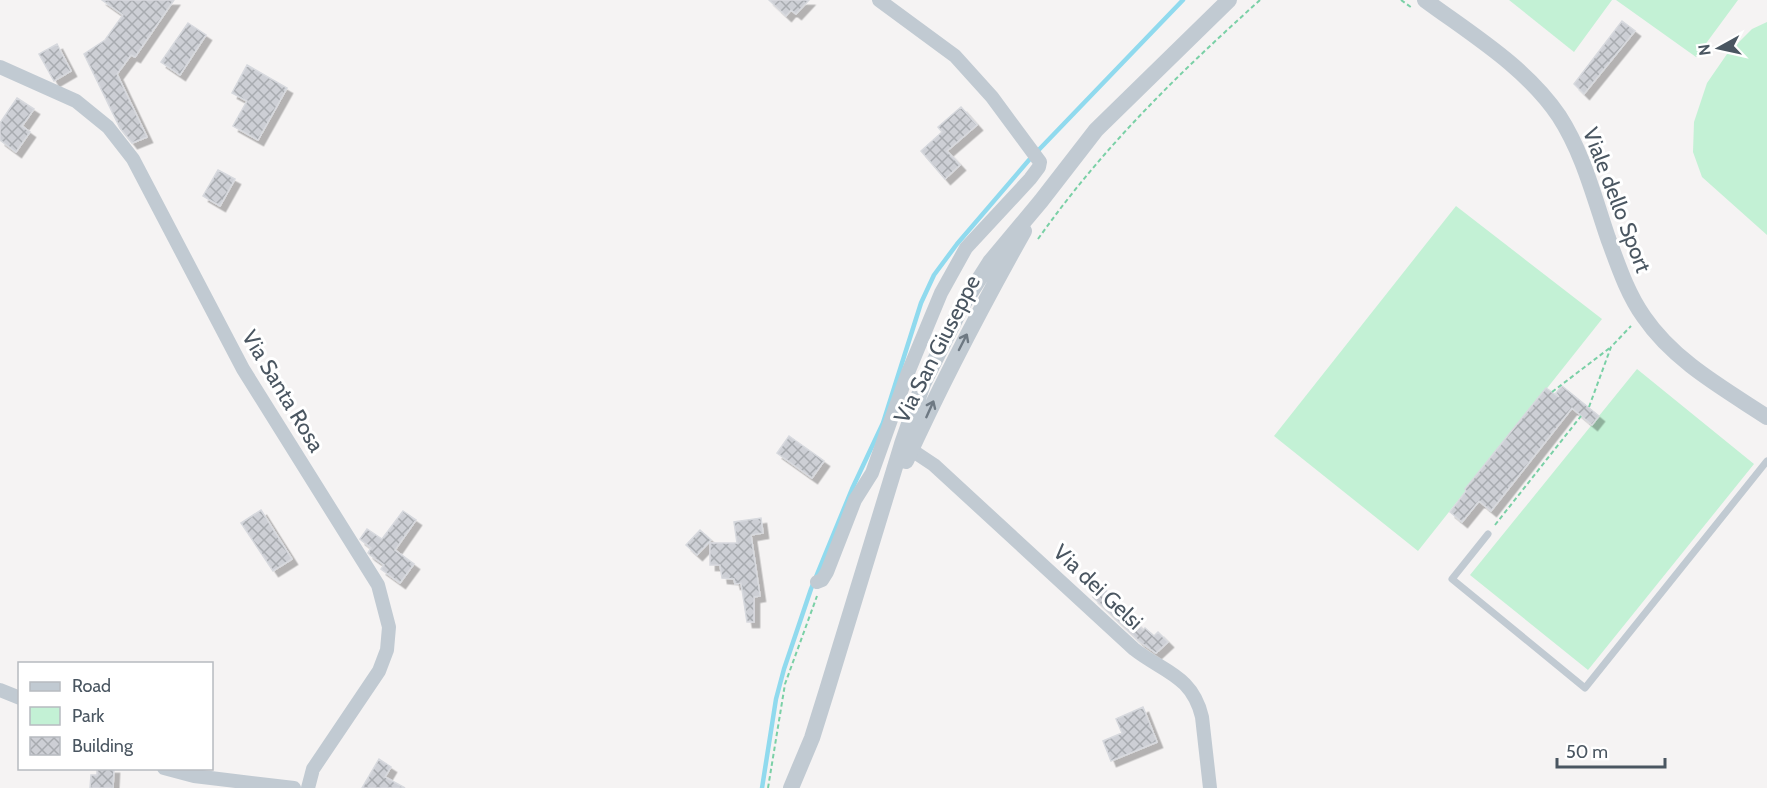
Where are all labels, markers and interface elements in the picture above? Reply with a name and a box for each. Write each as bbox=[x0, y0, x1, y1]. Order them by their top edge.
north arrow bbox=[1689, 18, 1749, 78]
text: N bbox=[1694, 43, 1715, 57]
street label: Viale dello Sport bbox=[1577, 124, 1657, 277]
street label: Via San Giuseppe bbox=[888, 271, 986, 427]
street label: Via Santa Rosa bbox=[236, 325, 330, 457]
one-way arrow bbox=[957, 333, 969, 351]
one-way arrow bbox=[925, 400, 936, 418]
street label: Via dei Gelsi bbox=[1048, 539, 1148, 635]
legend bbox=[18, 662, 213, 770]
text: Road bbox=[72, 675, 111, 697]
text: Park bbox=[72, 705, 105, 727]
scale bar bbox=[1557, 731, 1665, 769]
text: Building bbox=[72, 735, 134, 757]
text: 50 m bbox=[1566, 741, 1608, 763]

